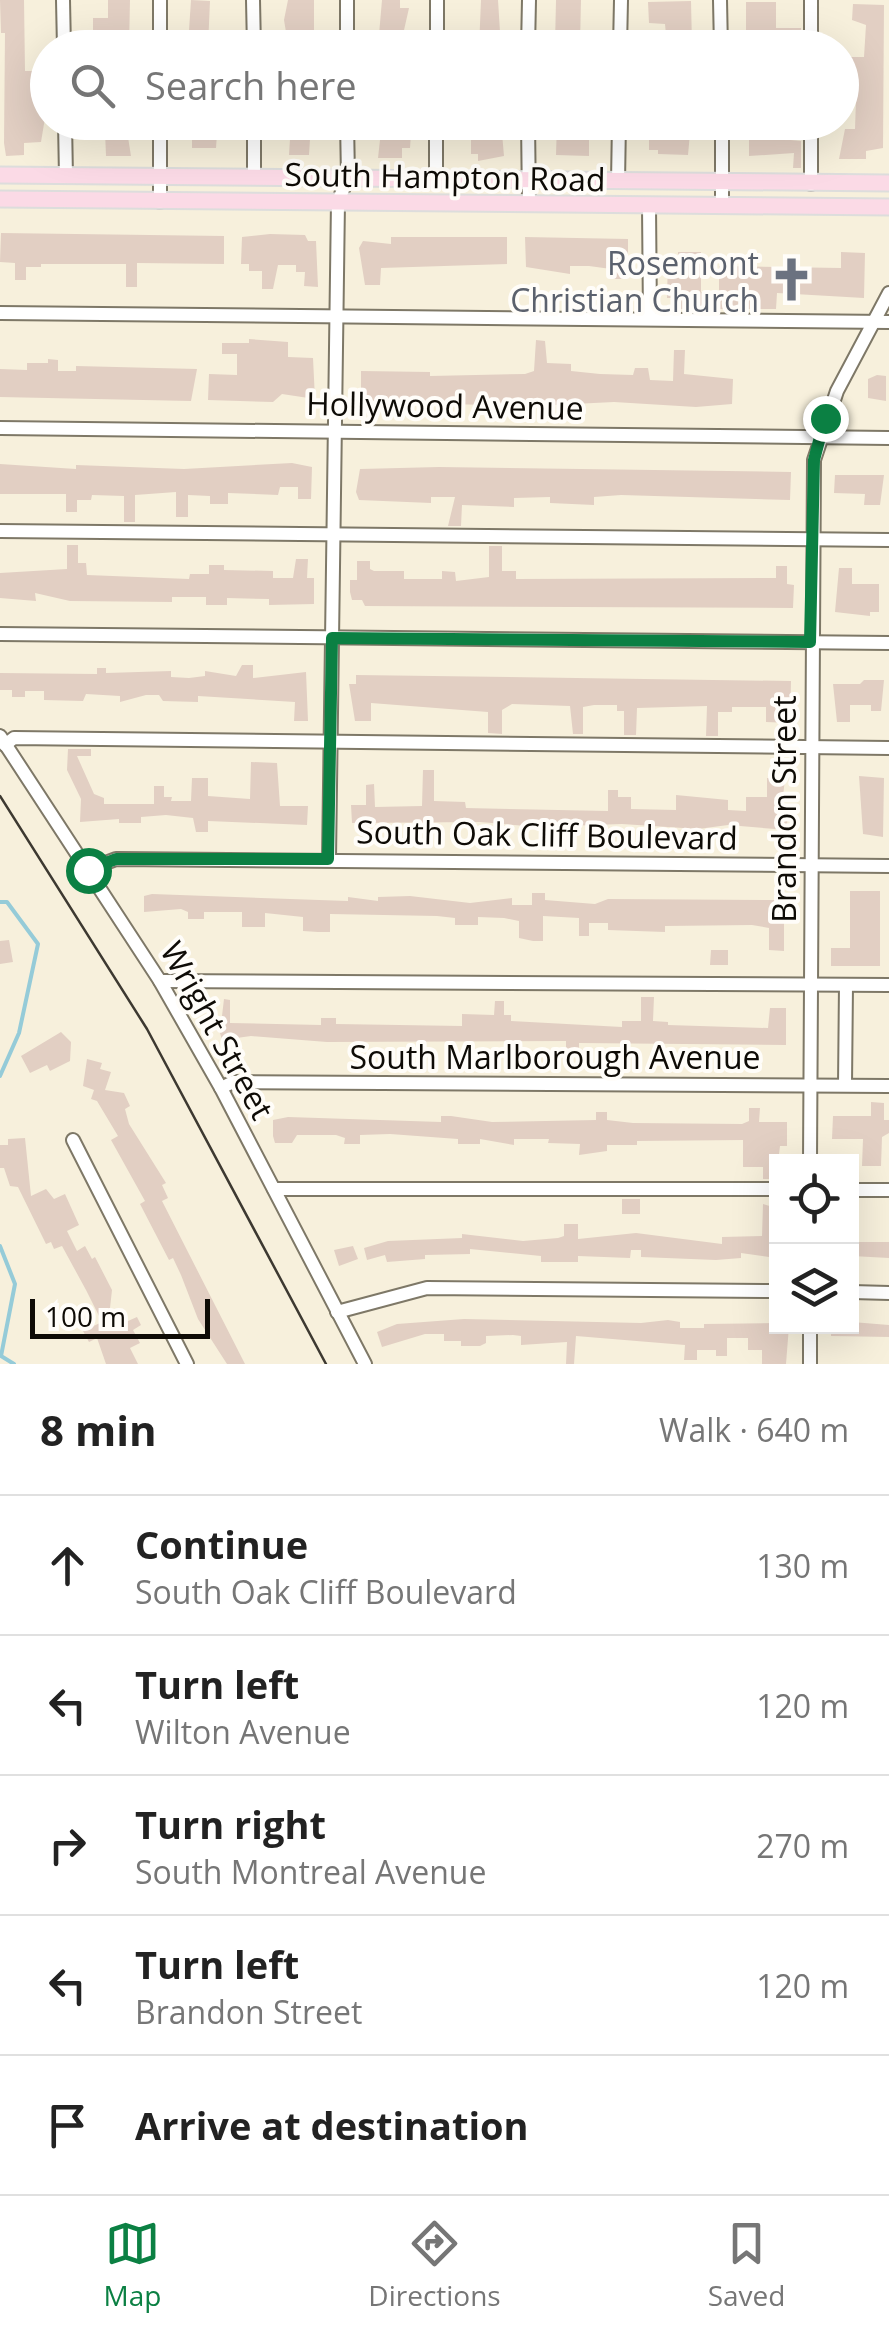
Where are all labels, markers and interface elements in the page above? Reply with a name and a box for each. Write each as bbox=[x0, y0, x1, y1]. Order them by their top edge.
search box bbox=[30, 30, 859, 140]
icon: search bbox=[65, 58, 120, 113]
text: Search here bbox=[145, 59, 357, 111]
street label: South Hampton Road bbox=[284, 152, 606, 200]
place label: Rosemont Christian Church bbox=[510, 241, 759, 321]
church icon: Rosemont Christian Church bbox=[768, 256, 816, 304]
street label: Hollywood Avenue bbox=[306, 381, 584, 429]
route end bbox=[803, 396, 849, 442]
street label: Brandon Street bbox=[762, 695, 805, 923]
street label: South Oak Cliff Boulevard bbox=[356, 809, 738, 859]
route start bbox=[66, 848, 112, 894]
street label: Wright Street bbox=[151, 934, 285, 1126]
street label: South Marlborough Avenue bbox=[350, 1035, 760, 1078]
map controls bbox=[769, 1154, 859, 1334]
button: locate bbox=[769, 1154, 859, 1244]
button: layers bbox=[769, 1244, 859, 1334]
scale bar bbox=[30, 1294, 210, 1338]
text: 100 m bbox=[45, 1297, 126, 1335]
text: 8 min bbox=[40, 1401, 157, 1458]
text: Walk · 640 m bbox=[659, 1408, 849, 1451]
text: Continue bbox=[135, 1518, 308, 1570]
icon: ahead bbox=[40, 1538, 95, 1593]
text: 130 m bbox=[756, 1544, 849, 1587]
text: South Oak Cliff Boulevard bbox=[135, 1570, 517, 1613]
text: Turn left bbox=[135, 1658, 299, 1710]
icon: left bbox=[40, 1678, 95, 1733]
text: 120 m bbox=[756, 1684, 849, 1727]
text: Wilton Avenue bbox=[135, 1710, 351, 1753]
text: Turn right bbox=[135, 1798, 326, 1850]
icon: right bbox=[40, 1818, 95, 1873]
text: 270 m bbox=[756, 1824, 849, 1867]
text: South Montreal Avenue bbox=[135, 1850, 486, 1893]
text: Turn left bbox=[135, 1938, 299, 1990]
icon: left bbox=[40, 1958, 95, 2013]
text: 120 m bbox=[756, 1964, 849, 2007]
text: Brandon Street bbox=[135, 1990, 362, 2033]
icon: arrive bbox=[40, 2098, 95, 2153]
text: Arrive at destination bbox=[135, 2099, 529, 2151]
tab: Map bbox=[103, 2216, 161, 2314]
tab: Directions bbox=[368, 2216, 501, 2314]
tab: Saved bbox=[708, 2216, 785, 2314]

